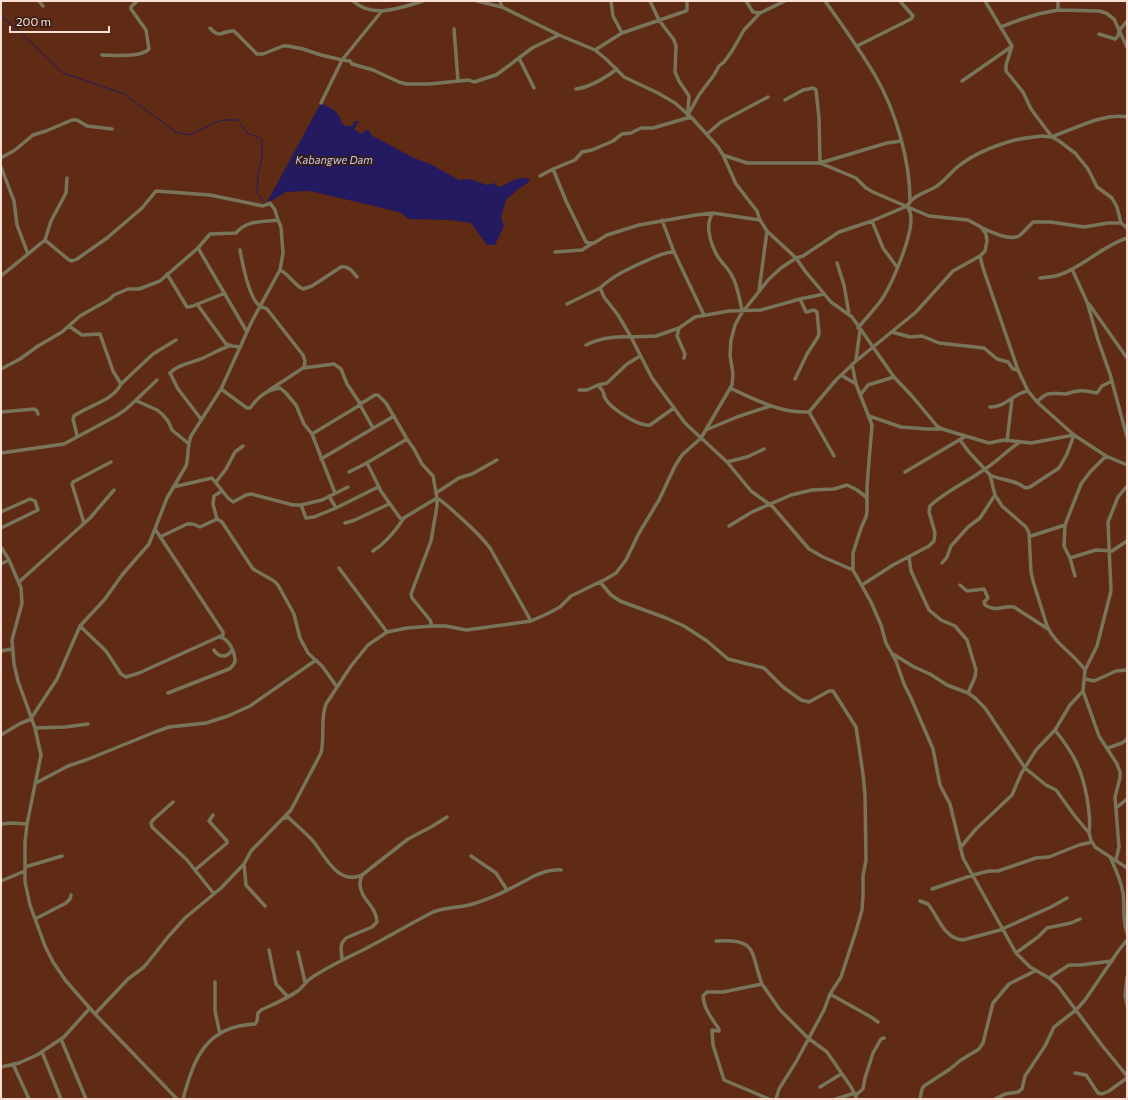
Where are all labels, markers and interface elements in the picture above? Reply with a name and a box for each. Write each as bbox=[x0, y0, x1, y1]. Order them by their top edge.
scale bar bbox=[10, 8, 109, 34]
text: 200 m bbox=[16, 14, 51, 28]
water label: Kabangwe Dam bbox=[295, 153, 373, 166]

